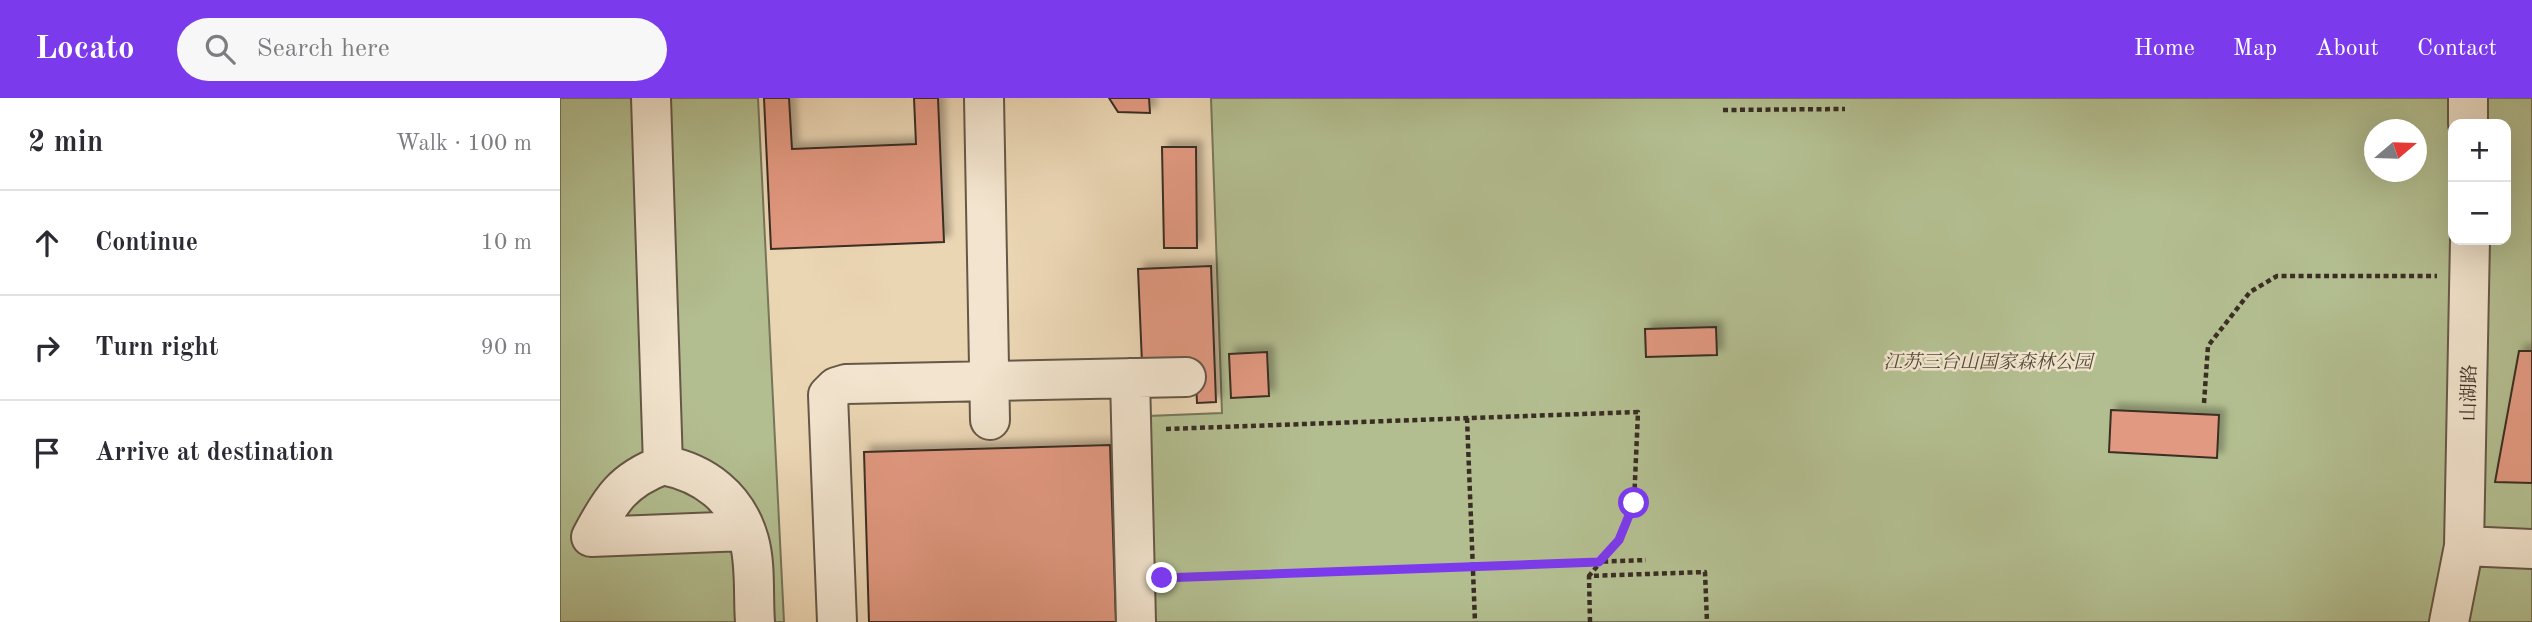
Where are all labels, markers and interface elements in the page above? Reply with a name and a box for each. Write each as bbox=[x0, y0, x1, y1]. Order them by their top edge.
search box bbox=[177, 18, 667, 81]
icon: search bbox=[201, 30, 239, 68]
text: Locato bbox=[35, 33, 135, 66]
text: Search here bbox=[257, 36, 390, 62]
text: Home bbox=[2134, 37, 2195, 61]
text: Map bbox=[2233, 37, 2277, 61]
text: About bbox=[2315, 37, 2379, 61]
text: Contact bbox=[2417, 37, 2497, 61]
north arrow bbox=[2364, 119, 2427, 182]
map controls bbox=[2448, 119, 2511, 245]
button: + bbox=[2448, 119, 2511, 182]
text: 2 min bbox=[28, 128, 103, 158]
text: Walk · 100 m bbox=[396, 132, 532, 155]
button: − bbox=[2448, 182, 2511, 245]
icon: ahead bbox=[28, 224, 66, 262]
text: Continue bbox=[95, 230, 198, 256]
text: 10 m bbox=[481, 231, 532, 254]
icon: right bbox=[28, 329, 66, 367]
text: Turn right bbox=[95, 335, 218, 361]
text: 90 m bbox=[481, 336, 532, 359]
park label: 江苏三台山国家森林公园 bbox=[1883, 351, 2095, 373]
street label: 山湖路 bbox=[2459, 364, 2480, 422]
icon: arrive bbox=[28, 434, 66, 472]
text: Arrive at destination bbox=[95, 440, 334, 466]
route start bbox=[1618, 487, 1649, 518]
route end bbox=[1146, 562, 1177, 593]

